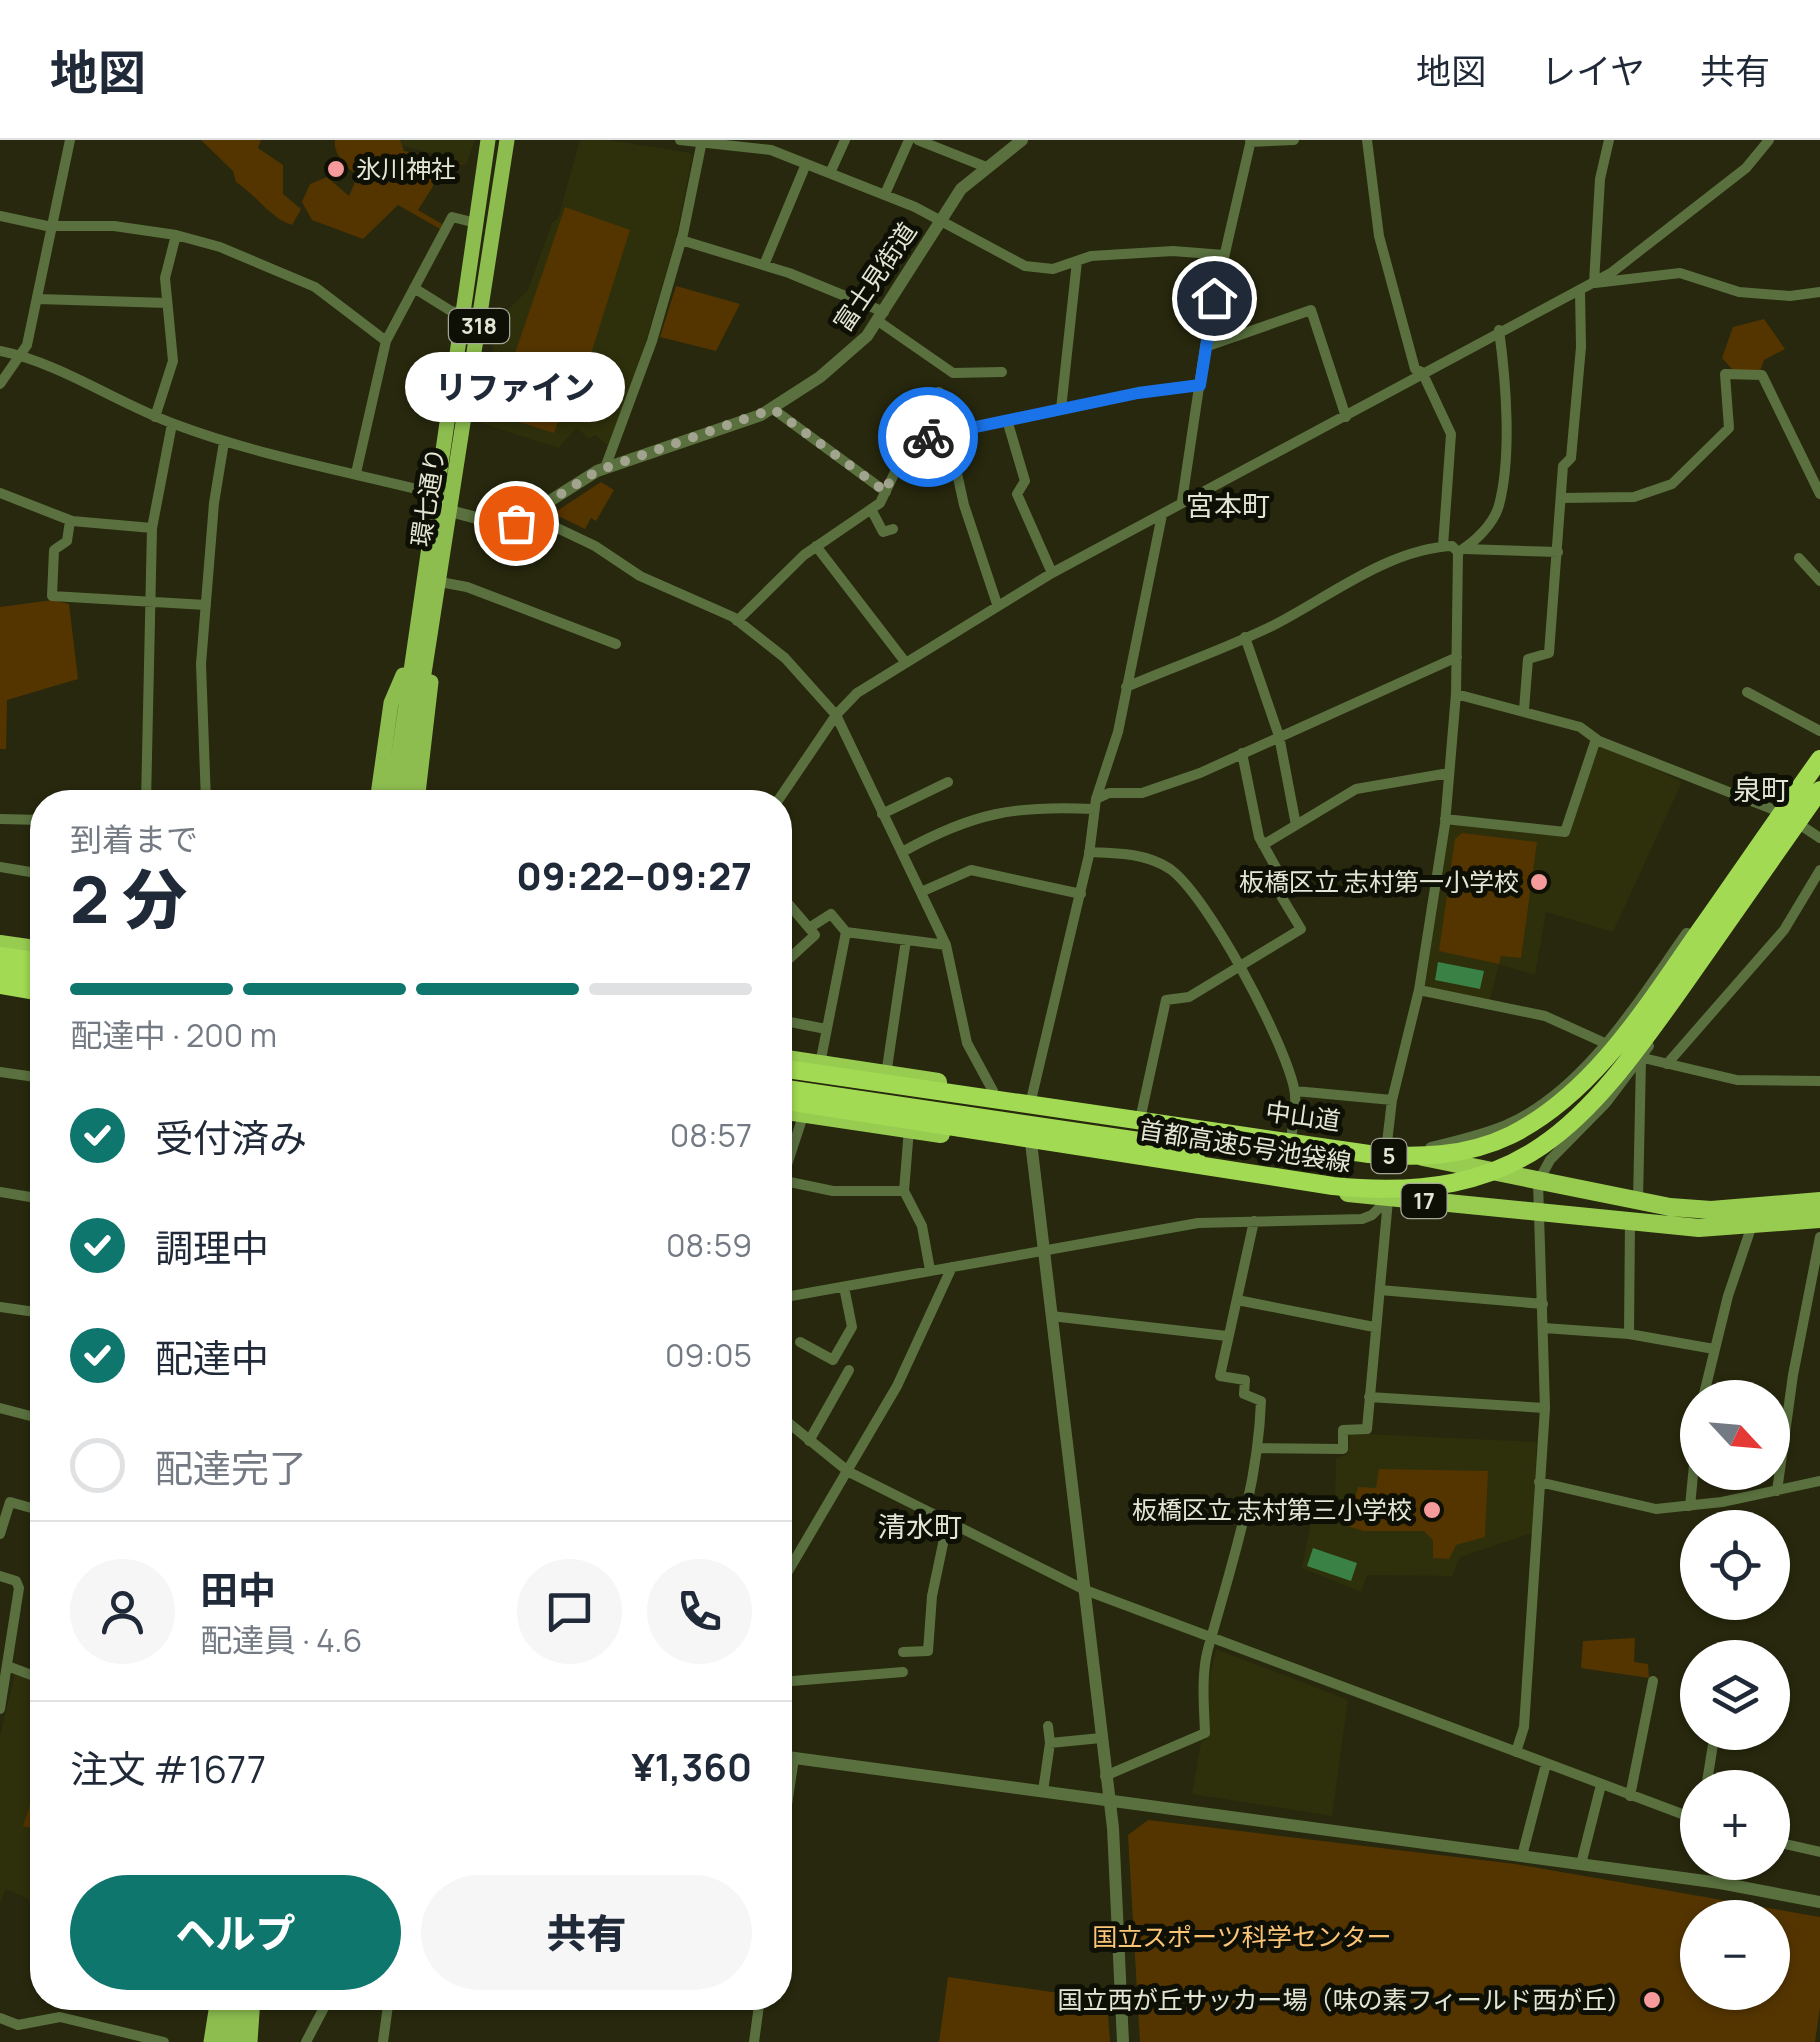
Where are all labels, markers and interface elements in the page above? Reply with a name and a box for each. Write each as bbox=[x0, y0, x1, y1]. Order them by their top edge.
text: 地図 bbox=[50, 39, 146, 104]
text: 地図 bbox=[1416, 47, 1486, 95]
text: レイヤ bbox=[1541, 47, 1645, 95]
text: 共有 bbox=[1700, 47, 1770, 95]
place label: 氷川神社 bbox=[356, 151, 456, 186]
marker: 氷川神社 bbox=[325, 158, 347, 180]
street label: 富士見街道 bbox=[825, 215, 924, 338]
pin bbox=[1172, 256, 1257, 341]
icon: home bbox=[1187, 271, 1242, 326]
road number: 318 bbox=[449, 309, 509, 343]
callout: リファイン bbox=[406, 353, 626, 423]
text: リファイン bbox=[435, 365, 595, 409]
courier bbox=[878, 387, 978, 487]
icon: bike bbox=[901, 410, 956, 465]
street label: 環七通り bbox=[402, 445, 453, 549]
pin bbox=[474, 481, 559, 566]
district label: 宮本町 bbox=[1186, 486, 1270, 524]
icon: bag bbox=[489, 496, 544, 551]
district label: 泉町 bbox=[1733, 770, 1789, 808]
text: 到着まで bbox=[70, 817, 198, 861]
text: 09:22–09:27 bbox=[516, 849, 752, 901]
text: 2 分 bbox=[70, 854, 187, 943]
place label: 板橋区立 志村第一小学校 bbox=[1239, 864, 1519, 899]
marker: 板橋区立 志村第一小学校 bbox=[1528, 871, 1550, 893]
text: 配達中 · 200 m bbox=[70, 1013, 277, 1057]
street label: 中山道 bbox=[1263, 1093, 1343, 1138]
icon: check bbox=[70, 1108, 125, 1163]
text: 受付済み bbox=[155, 1111, 307, 1163]
street label: 首都高速5号池袋線 bbox=[1136, 1111, 1354, 1180]
text: 08:57 bbox=[670, 1113, 752, 1157]
road number: 5 bbox=[1372, 1139, 1406, 1173]
road number: 17 bbox=[1402, 1184, 1446, 1218]
icon: check bbox=[70, 1218, 125, 1273]
text: 調理中 bbox=[155, 1221, 269, 1273]
text: 08:59 bbox=[666, 1223, 752, 1267]
icon: check bbox=[70, 1328, 125, 1383]
text: 配達中 bbox=[155, 1331, 269, 1383]
text: 09:05 bbox=[665, 1333, 752, 1377]
north arrow bbox=[1680, 1380, 1790, 1490]
map controls bbox=[1680, 1380, 1790, 2010]
text: 配達完了 bbox=[155, 1441, 307, 1493]
place label: 板橋区立 志村第三小学校 bbox=[1132, 1492, 1412, 1527]
marker: 板橋区立 志村第三小学校 bbox=[1421, 1499, 1443, 1521]
district label: 清水町 bbox=[878, 1507, 962, 1545]
button: locate bbox=[1680, 1510, 1790, 1620]
button: person bbox=[70, 1559, 175, 1664]
button: chat bbox=[517, 1559, 622, 1664]
button: phone bbox=[647, 1559, 752, 1664]
text: 田中 bbox=[200, 1563, 276, 1615]
text: 配達員 · 4.6 bbox=[200, 1618, 362, 1662]
button: layers bbox=[1680, 1640, 1790, 1750]
text: ¥1,360 bbox=[631, 1740, 752, 1792]
text: 注文 #1677 bbox=[70, 1742, 266, 1794]
button: + bbox=[1680, 1770, 1790, 1880]
button: ヘルプ bbox=[70, 1875, 401, 1990]
button: 共有 bbox=[421, 1875, 752, 1990]
button: − bbox=[1680, 1900, 1790, 2010]
park label: 国立スポーツ科学センター bbox=[1092, 1919, 1392, 1954]
place label: 国立西が丘サッカー場（味の素フィールド西が丘） bbox=[1057, 1982, 1632, 2017]
marker: 国立西が丘サッカー場（味の素フィールド西が丘） bbox=[1641, 1989, 1663, 2011]

